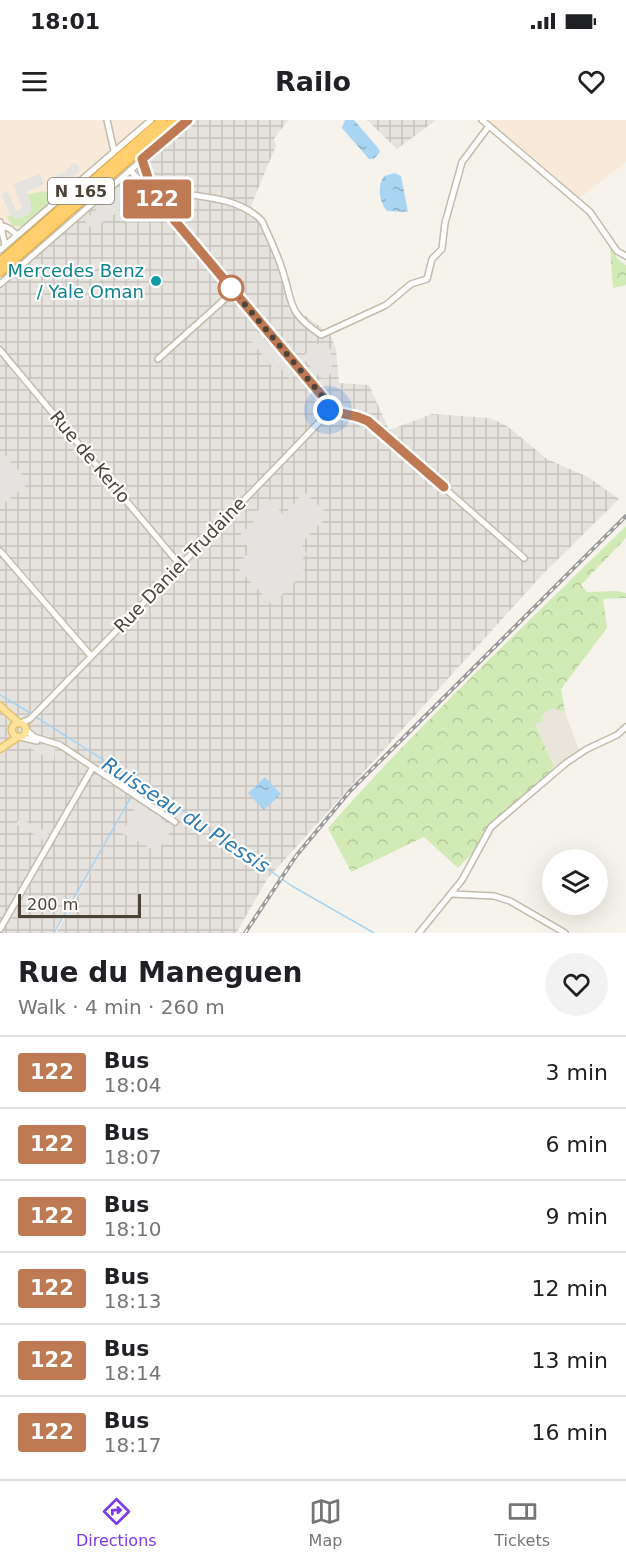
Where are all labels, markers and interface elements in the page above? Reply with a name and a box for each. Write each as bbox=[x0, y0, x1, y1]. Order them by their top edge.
text: 18:01 bbox=[30, 9, 100, 34]
icon: menu bbox=[18, 65, 51, 98]
icon: heart bbox=[575, 65, 608, 98]
text: Railo bbox=[275, 66, 351, 97]
road number: N 165 bbox=[48, 178, 114, 204]
line badge: 122 bbox=[122, 180, 192, 218]
text: 122 bbox=[135, 187, 179, 211]
place label: Mercedes Benz / Yale Oman bbox=[8, 260, 144, 302]
marker: Mercedes Benz / Yale Oman bbox=[149, 274, 163, 288]
unlabelled marker bbox=[218, 275, 244, 301]
your location bbox=[313, 395, 343, 425]
street label: Rue de Kerlo bbox=[46, 406, 135, 507]
street label: Rue Daniel Trudaine bbox=[110, 493, 250, 637]
water label: Ruisseau du Plessis bbox=[98, 752, 274, 878]
map controls bbox=[542, 849, 608, 915]
button: layers bbox=[542, 849, 608, 915]
scale bar bbox=[18, 891, 141, 918]
text: 200 m bbox=[27, 895, 78, 914]
button: heart bbox=[545, 953, 608, 1016]
text: Rue du Maneguen bbox=[18, 956, 303, 989]
text: Walk · 4 min · 260 m bbox=[18, 995, 225, 1019]
text: Bus bbox=[104, 1048, 149, 1073]
text: 122 bbox=[30, 1060, 74, 1084]
text: 3 min bbox=[546, 1060, 608, 1085]
text: 18:04 bbox=[104, 1073, 161, 1097]
text: Bus bbox=[104, 1120, 149, 1145]
text: 122 bbox=[30, 1132, 74, 1156]
text: 6 min bbox=[546, 1132, 608, 1157]
text: 18:07 bbox=[104, 1145, 161, 1169]
text: Bus bbox=[104, 1192, 149, 1217]
text: 122 bbox=[30, 1204, 74, 1228]
text: 9 min bbox=[546, 1204, 608, 1229]
text: 18:10 bbox=[104, 1217, 161, 1241]
text: Bus bbox=[104, 1264, 149, 1289]
text: 122 bbox=[30, 1276, 74, 1300]
text: 12 min bbox=[532, 1276, 608, 1301]
text: 18:13 bbox=[104, 1289, 161, 1313]
text: Bus bbox=[104, 1336, 149, 1361]
text: 122 bbox=[30, 1348, 74, 1372]
text: 13 min bbox=[532, 1348, 608, 1373]
text: 18:14 bbox=[104, 1361, 161, 1385]
text: Bus bbox=[104, 1408, 149, 1433]
text: 122 bbox=[30, 1420, 74, 1444]
text: 16 min bbox=[532, 1420, 608, 1445]
text: 18:17 bbox=[104, 1433, 161, 1457]
tab: Directions bbox=[76, 1495, 157, 1550]
tab: Map bbox=[309, 1495, 342, 1550]
tab: Tickets bbox=[494, 1495, 550, 1550]

